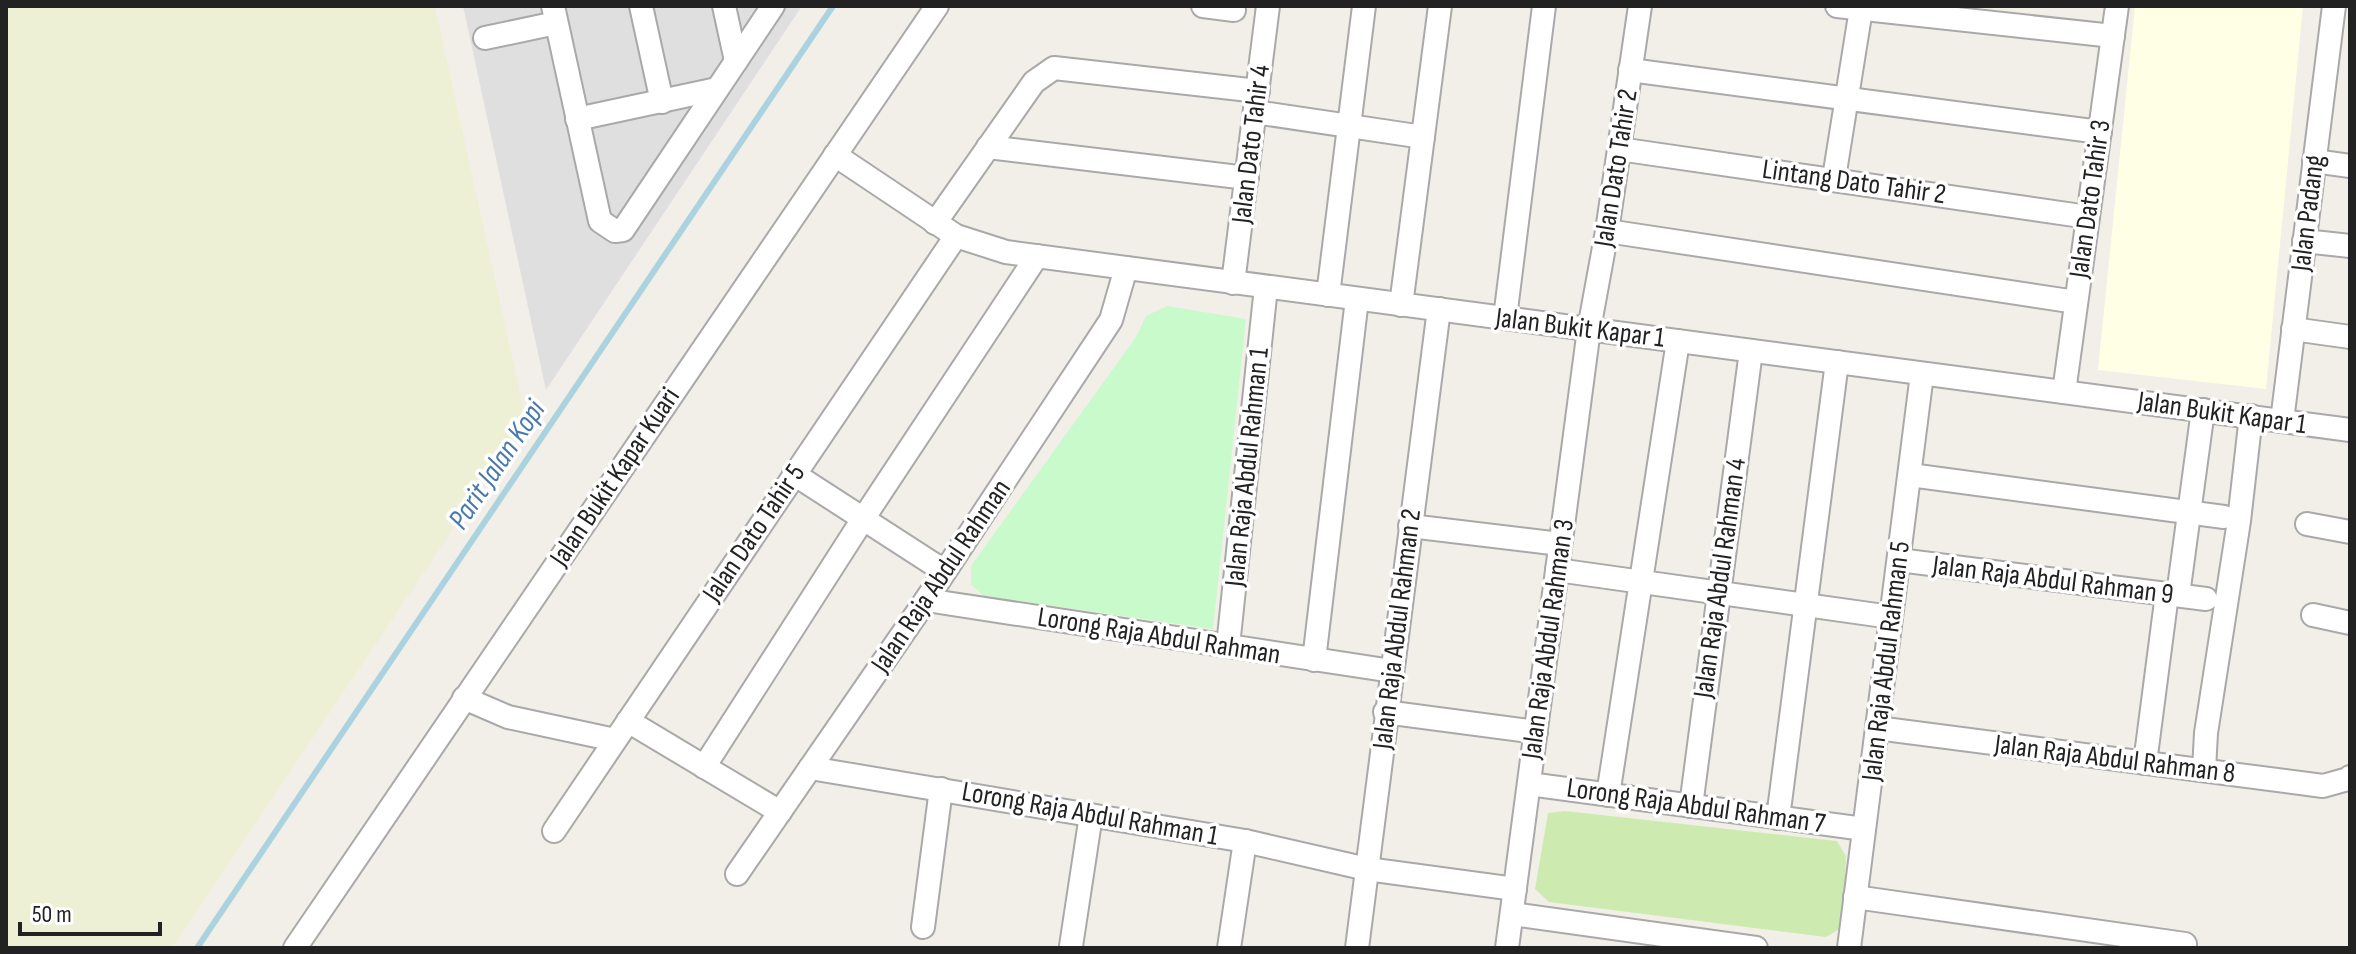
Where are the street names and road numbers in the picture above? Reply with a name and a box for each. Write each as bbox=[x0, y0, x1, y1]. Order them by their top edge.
street label: Jalan Dato Tahir 4 bbox=[1225, 63, 1277, 226]
street label: Jalan Dato Tahir 2 bbox=[1587, 87, 1645, 250]
street label: Jalan Dato Tahir 3 bbox=[2062, 118, 2117, 281]
street label: Lintang Dato Tahir 2 bbox=[1760, 153, 1948, 211]
street label: Jalan Padang bbox=[2284, 153, 2331, 274]
street label: Jalan Bukit Kapar 1 bbox=[1493, 301, 1667, 355]
street label: Jalan Raja Abdul Rahman 1 bbox=[1218, 346, 1276, 589]
street label: Jalan Bukit Kapar Kuari bbox=[543, 381, 687, 573]
street label: Jalan Bukit Kapar 1 bbox=[2135, 385, 2309, 441]
street label: Jalan Raja Abdul Rahman 4 bbox=[1687, 456, 1753, 701]
street label: Jalan Dato Tahir 5 bbox=[695, 458, 812, 609]
street label: Jalan Raja Abdul Rahman bbox=[864, 473, 1018, 680]
street label: Jalan Raja Abdul Rahman 2 bbox=[1366, 507, 1428, 752]
street label: Jalan Raja Abdul Rahman 3 bbox=[1515, 517, 1581, 762]
street label: Jalan Raja Abdul Rahman 5 bbox=[1855, 539, 1917, 784]
street label: Jalan Raja Abdul Rahman 9 bbox=[1930, 549, 2175, 611]
street label: Lorong Raja Abdul Rahman bbox=[1035, 601, 1283, 671]
street label: Jalan Raja Abdul Rahman 8 bbox=[1992, 728, 2237, 790]
street label: Lorong Raja Abdul Rahman 7 bbox=[1565, 772, 1827, 840]
street label: Lorong Raja Abdul Rahman 1 bbox=[959, 775, 1221, 853]

